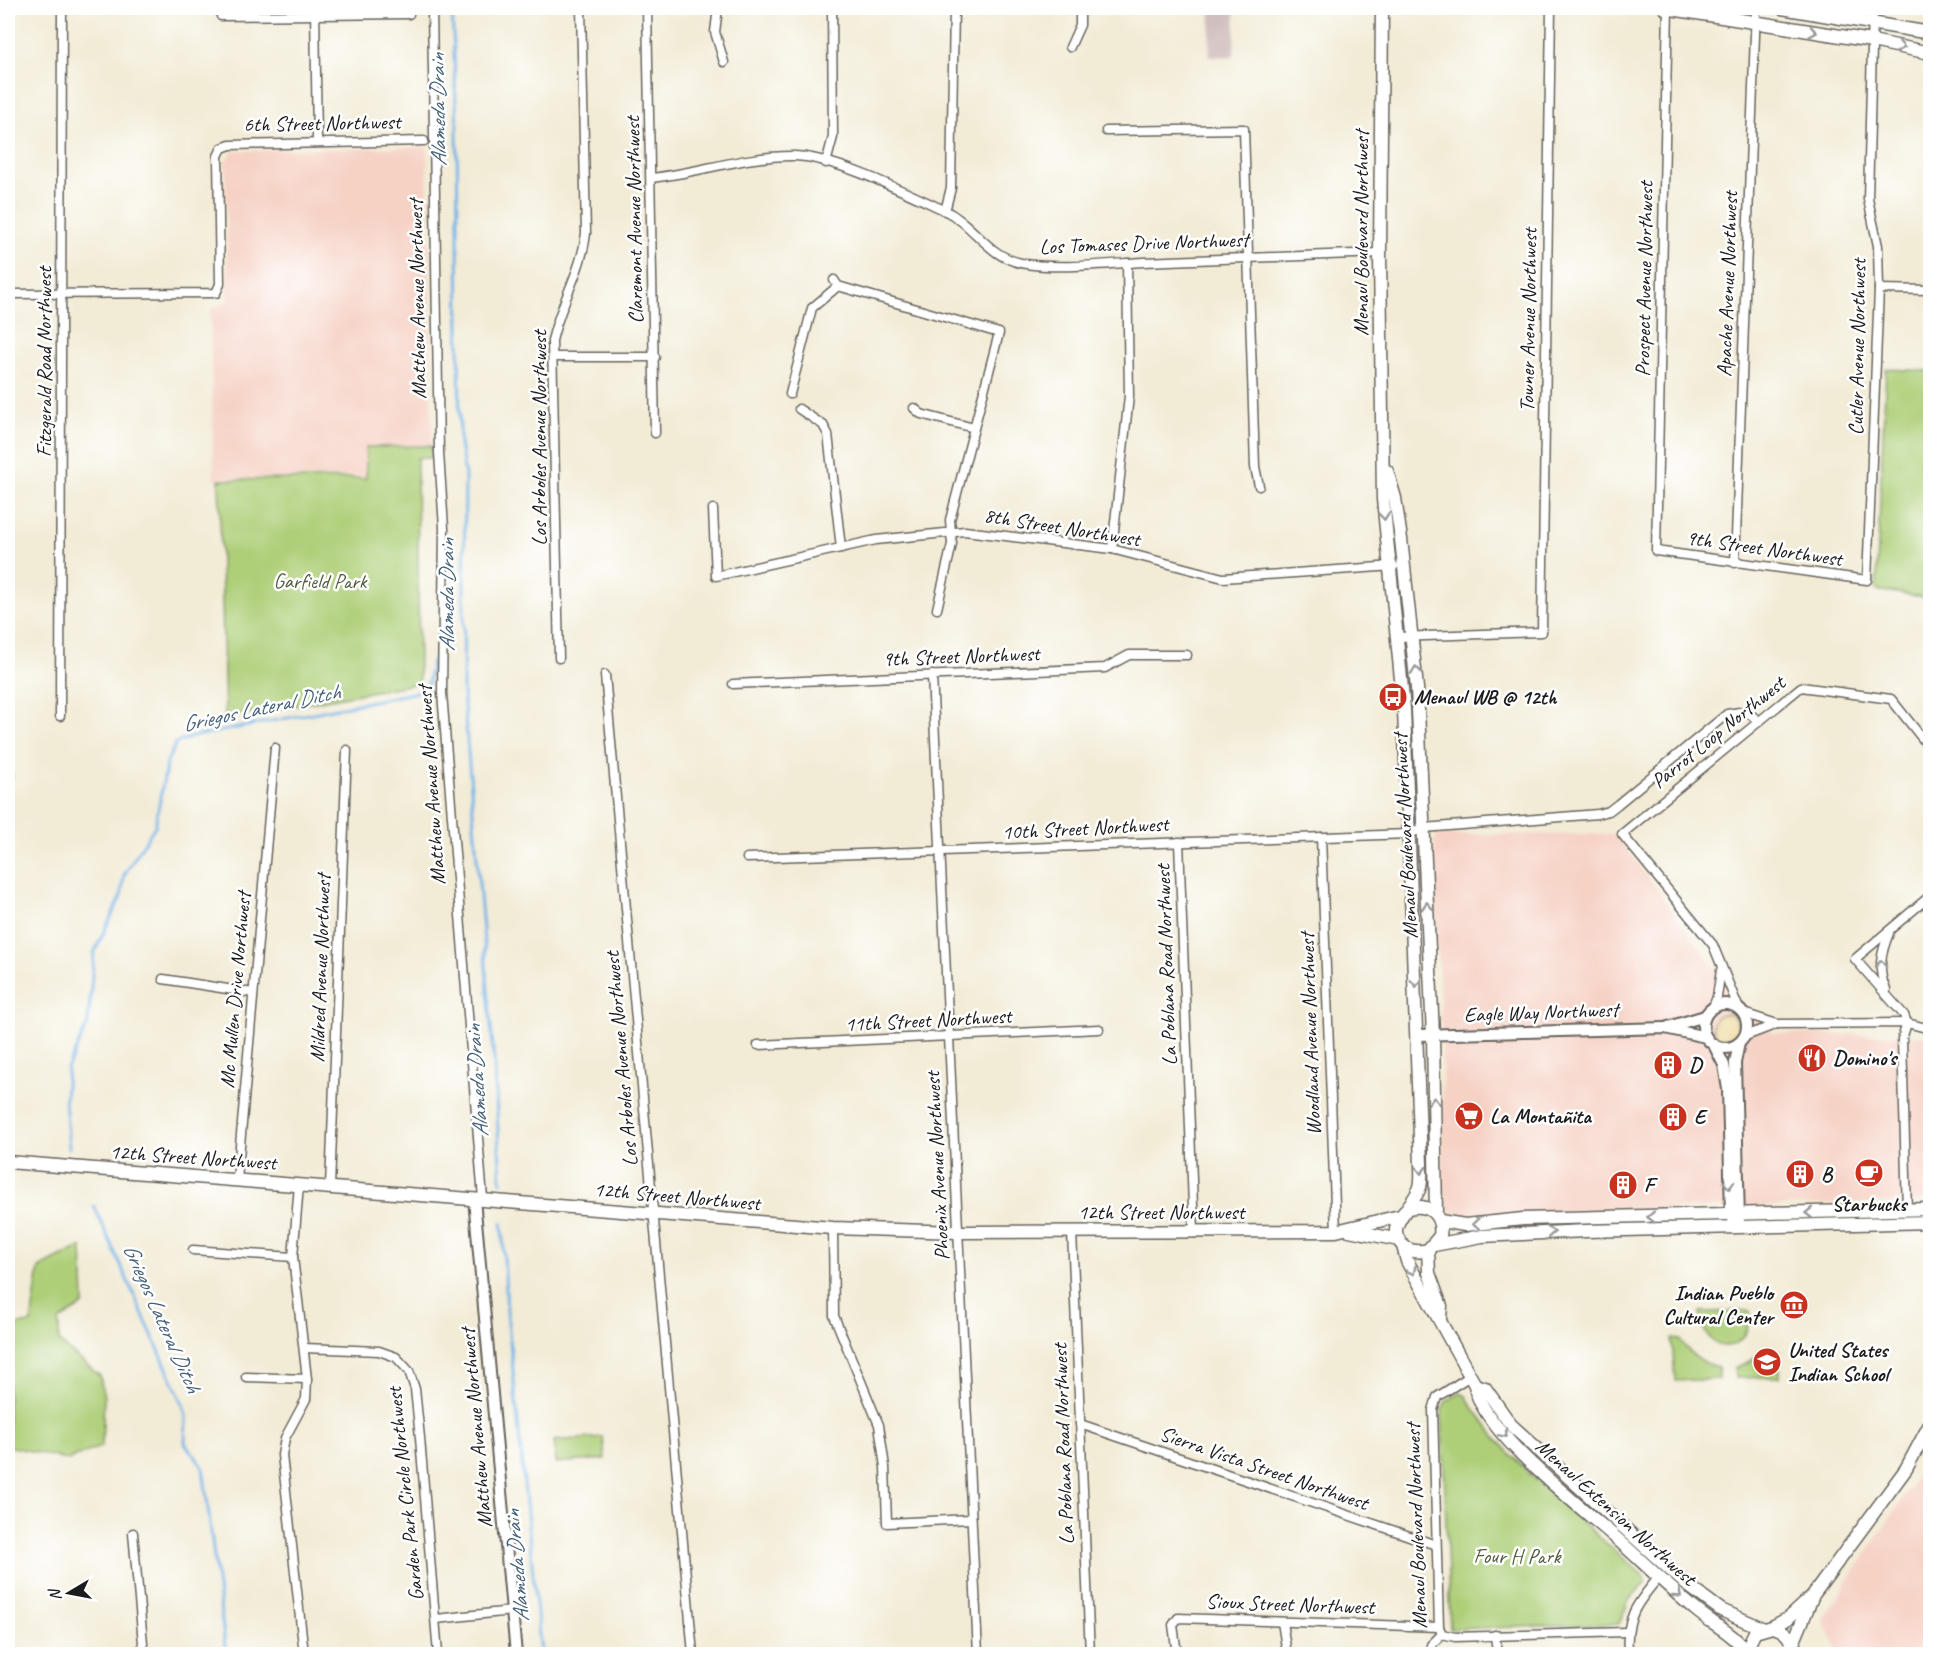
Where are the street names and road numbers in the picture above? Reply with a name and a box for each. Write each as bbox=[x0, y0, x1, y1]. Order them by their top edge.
street label: 6th Street Northwest bbox=[243, 109, 403, 137]
street label: Claremont Avenue Northwest bbox=[619, 114, 649, 324]
street label: Menaul Boulevard Northwest bbox=[1348, 127, 1374, 336]
street label: Prospect Avenue Northwest bbox=[1629, 179, 1659, 377]
street label: Apache Avenue Northwest bbox=[1711, 189, 1743, 377]
street label: Matthew Avenue Northwest bbox=[402, 196, 432, 399]
street label: Los Tomases Drive Northwest bbox=[1039, 226, 1252, 260]
street label: Towner Avenue Northwest bbox=[1513, 226, 1543, 412]
street label: Cutler Avenue Northwest bbox=[1842, 256, 1872, 436]
street label: Fitzgerald Road Northwest bbox=[31, 265, 57, 457]
street label: Los Arboles Avenue Northwest bbox=[526, 328, 552, 546]
street label: 8th Street Northwest bbox=[982, 502, 1144, 552]
street label: 9th Street Northwest bbox=[1684, 524, 1846, 572]
street label: 9th Street Northwest bbox=[882, 640, 1042, 672]
street label: Parrot Loop Northwest bbox=[1646, 669, 1792, 794]
street label: Matthew Avenue Northwest bbox=[411, 681, 451, 886]
street label: Menaul Boulevard Northwest bbox=[1386, 730, 1423, 939]
street label: 10th Street Northwest bbox=[1001, 811, 1171, 845]
street label: La Poblana Road Northwest bbox=[1149, 862, 1182, 1066]
street label: Mildred Avenue Northwest bbox=[304, 871, 336, 1062]
street label: Mc Mullen Drive Northwest bbox=[213, 888, 257, 1089]
street label: Woodland Avenue Northwest bbox=[1293, 929, 1327, 1136]
street label: Los Arboles Avenue Northwest bbox=[598, 949, 643, 1167]
street label: Eagle Way Northwest bbox=[1463, 996, 1622, 1028]
street label: 11th Street Northwest bbox=[844, 1003, 1014, 1037]
street label: Phoenix Avenue Northwest bbox=[919, 1069, 955, 1261]
street label: 12th Street Northwest bbox=[109, 1138, 279, 1176]
street label: 12th Street Northwest bbox=[593, 1176, 763, 1216]
street label: 12th Street Northwest bbox=[1078, 1199, 1246, 1225]
street label: Matthew Avenue Northwest bbox=[454, 1324, 498, 1529]
street label: La Poblana Road Northwest bbox=[1046, 1341, 1079, 1545]
street label: Garden Park Circle Northwest bbox=[381, 1384, 429, 1602]
street label: Sierra Vista Street Northwest bbox=[1156, 1420, 1373, 1517]
street label: Menaul Boulevard Northwest bbox=[1399, 1420, 1433, 1629]
street label: Menaul Extension Northwest bbox=[1530, 1433, 1703, 1592]
street label: Sioux Street Northwest bbox=[1205, 1588, 1377, 1620]

